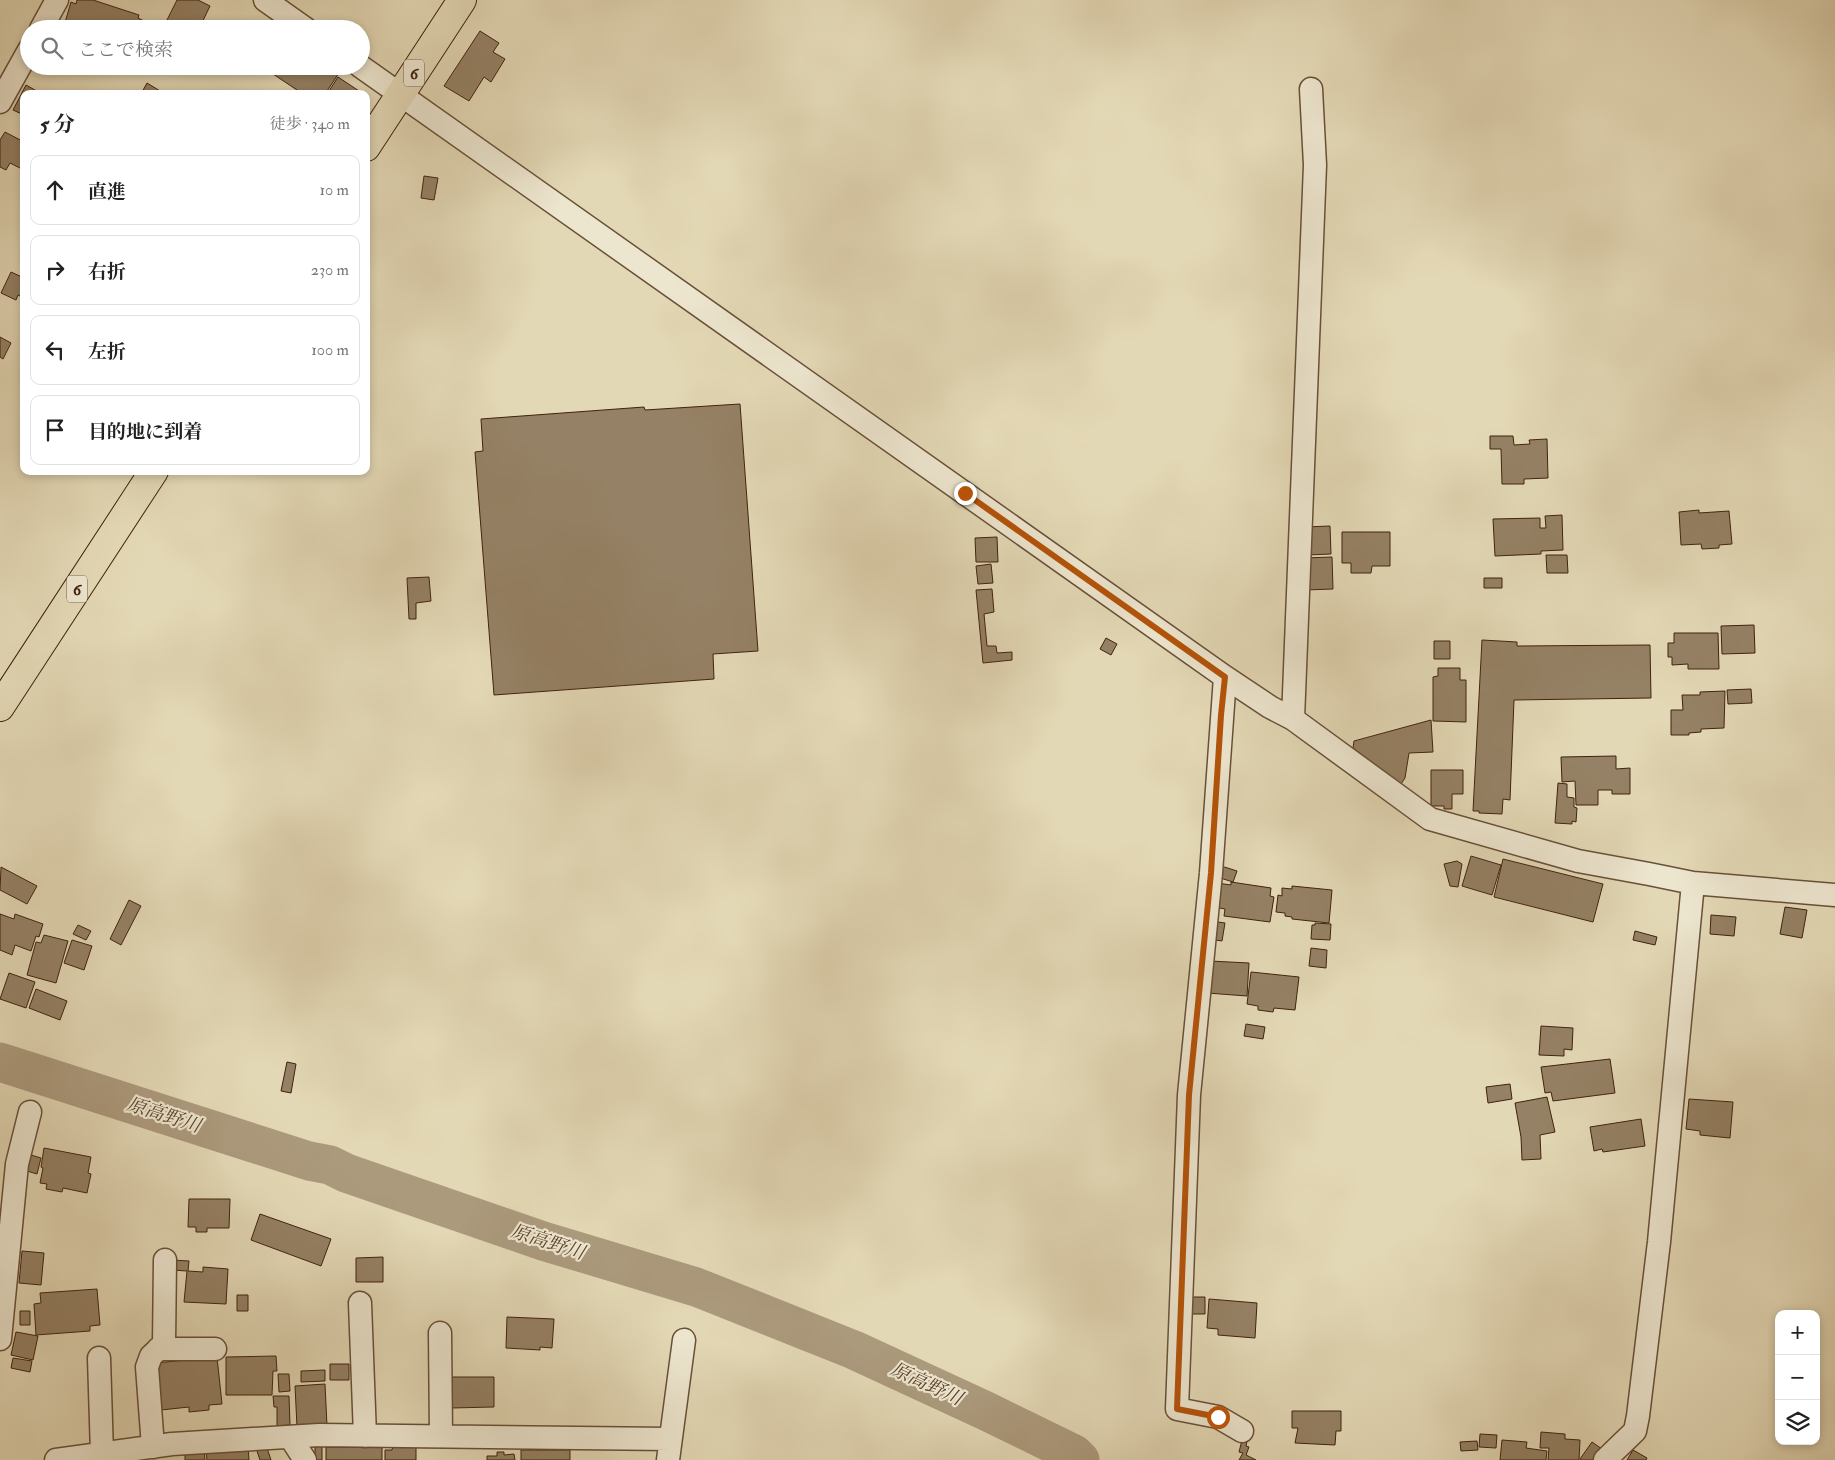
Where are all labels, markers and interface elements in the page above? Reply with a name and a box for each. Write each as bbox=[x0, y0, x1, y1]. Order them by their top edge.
search box bbox=[20, 20, 370, 75]
icon: search bbox=[38, 34, 66, 62]
text: ここで検索 bbox=[78, 38, 173, 62]
road number: 6 bbox=[404, 59, 424, 86]
text: 5 分 bbox=[40, 111, 75, 138]
text: 徒歩 · 340 m bbox=[269, 114, 350, 134]
icon: ahead bbox=[41, 176, 69, 204]
text: 直進 bbox=[88, 180, 126, 204]
text: 10 m bbox=[319, 180, 349, 200]
icon: right bbox=[41, 256, 69, 284]
text: 右折 bbox=[88, 260, 126, 284]
text: 230 m bbox=[311, 260, 349, 280]
icon: left bbox=[41, 336, 69, 364]
text: 左折 bbox=[88, 340, 126, 364]
text: 100 m bbox=[311, 340, 349, 360]
icon: arrive bbox=[41, 416, 69, 444]
text: 目的地に到着 bbox=[88, 420, 202, 444]
route end bbox=[954, 482, 977, 505]
road number: 6 bbox=[67, 576, 87, 602]
water label: 原高野川 bbox=[124, 1092, 205, 1139]
water label: 原高野川 bbox=[508, 1219, 589, 1266]
map controls bbox=[1775, 1310, 1820, 1445]
button: + bbox=[1775, 1310, 1820, 1355]
button: − bbox=[1775, 1355, 1820, 1400]
water label: 原高野川 bbox=[887, 1357, 968, 1412]
button: layers bbox=[1775, 1400, 1820, 1445]
route start bbox=[1207, 1406, 1230, 1429]

